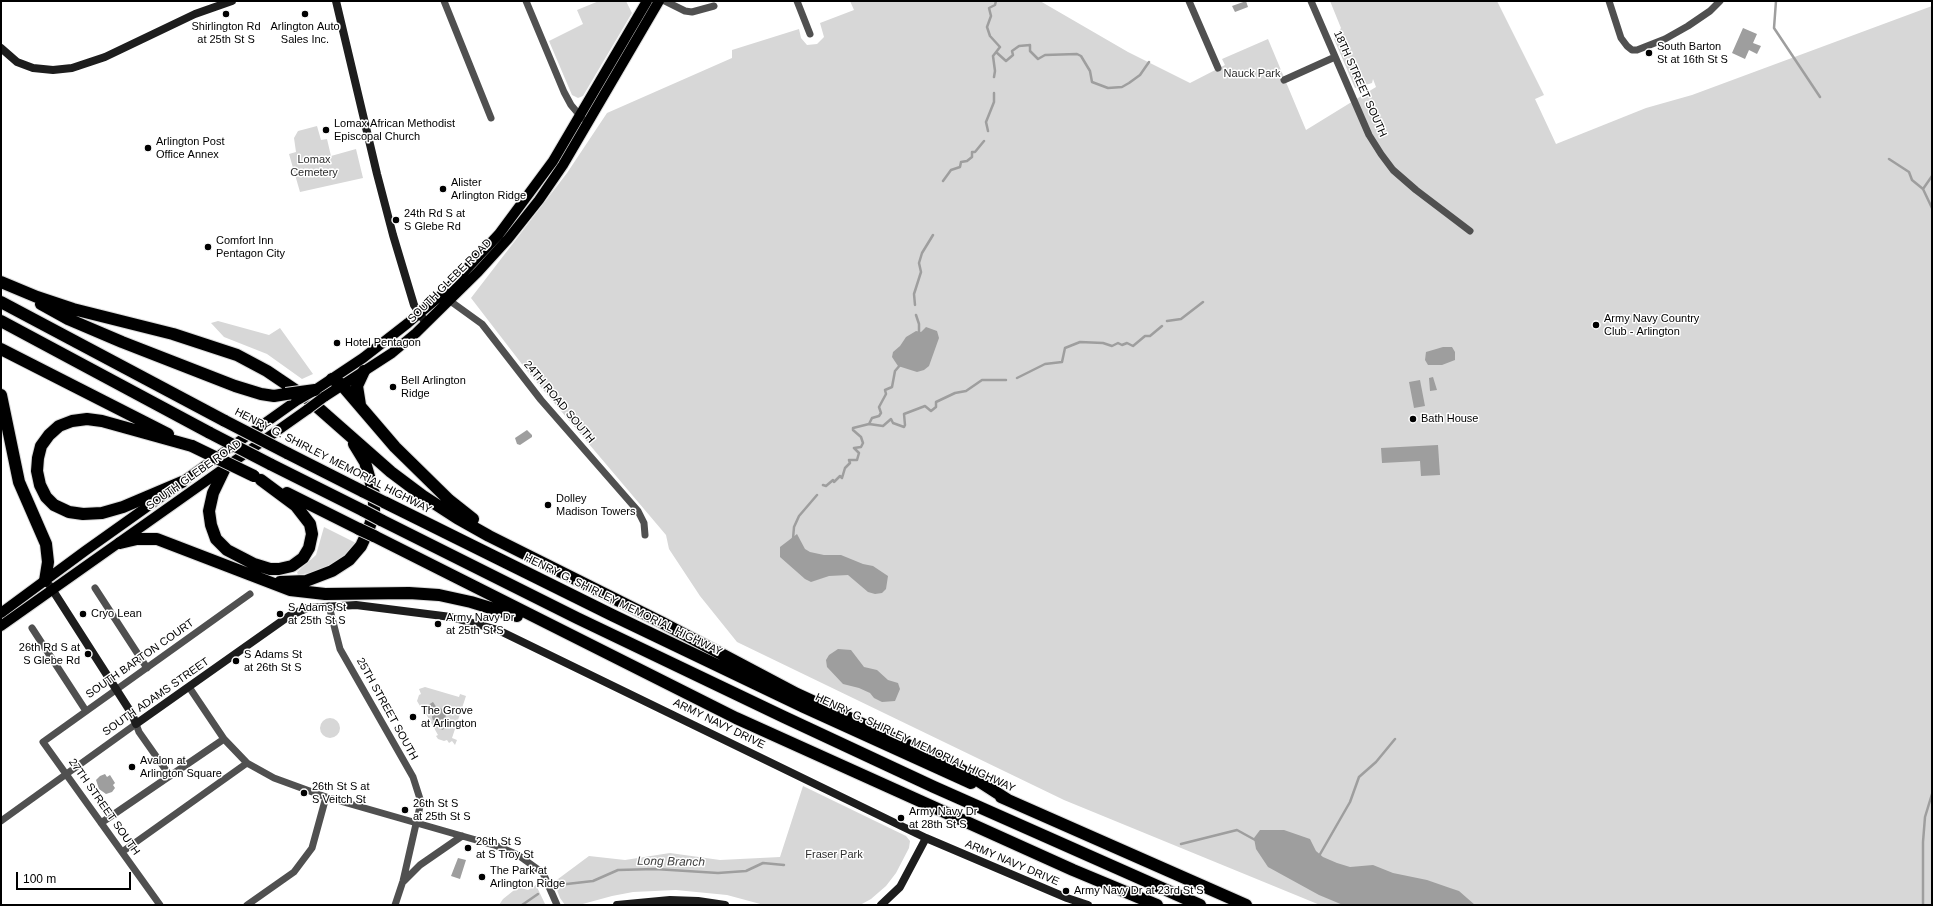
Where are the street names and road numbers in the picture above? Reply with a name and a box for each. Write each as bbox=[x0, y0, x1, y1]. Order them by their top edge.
street label: 18TH STREET SOUTH bbox=[1331, 29, 1389, 139]
street label: SOUTH GLEBE ROAD bbox=[405, 236, 495, 326]
street label: 24TH ROAD SOUTH bbox=[521, 358, 597, 446]
street label: HENRY G. SHIRLEY MEMORIAL HIGHWAY bbox=[232, 405, 434, 517]
street label: SOUTH GLEBE ROAD bbox=[144, 437, 244, 513]
street label: HENRY G. SHIRLEY MEMORIAL HIGHWAY bbox=[522, 551, 724, 659]
street label: SOUTH BARTON COURT bbox=[83, 617, 197, 701]
street label: SOUTH ADAMS STREET bbox=[100, 655, 212, 739]
street label: 25TH STREET SOUTH bbox=[353, 656, 421, 762]
street label: HENRY G. SHIRLEY MEMORIAL HIGHWAY bbox=[813, 691, 1017, 795]
street label: ARMY NAVY DRIVE bbox=[671, 696, 767, 752]
street label: 27TH STREET SOUTH bbox=[66, 756, 142, 858]
street label: ARMY NAVY DRIVE bbox=[963, 837, 1061, 889]

